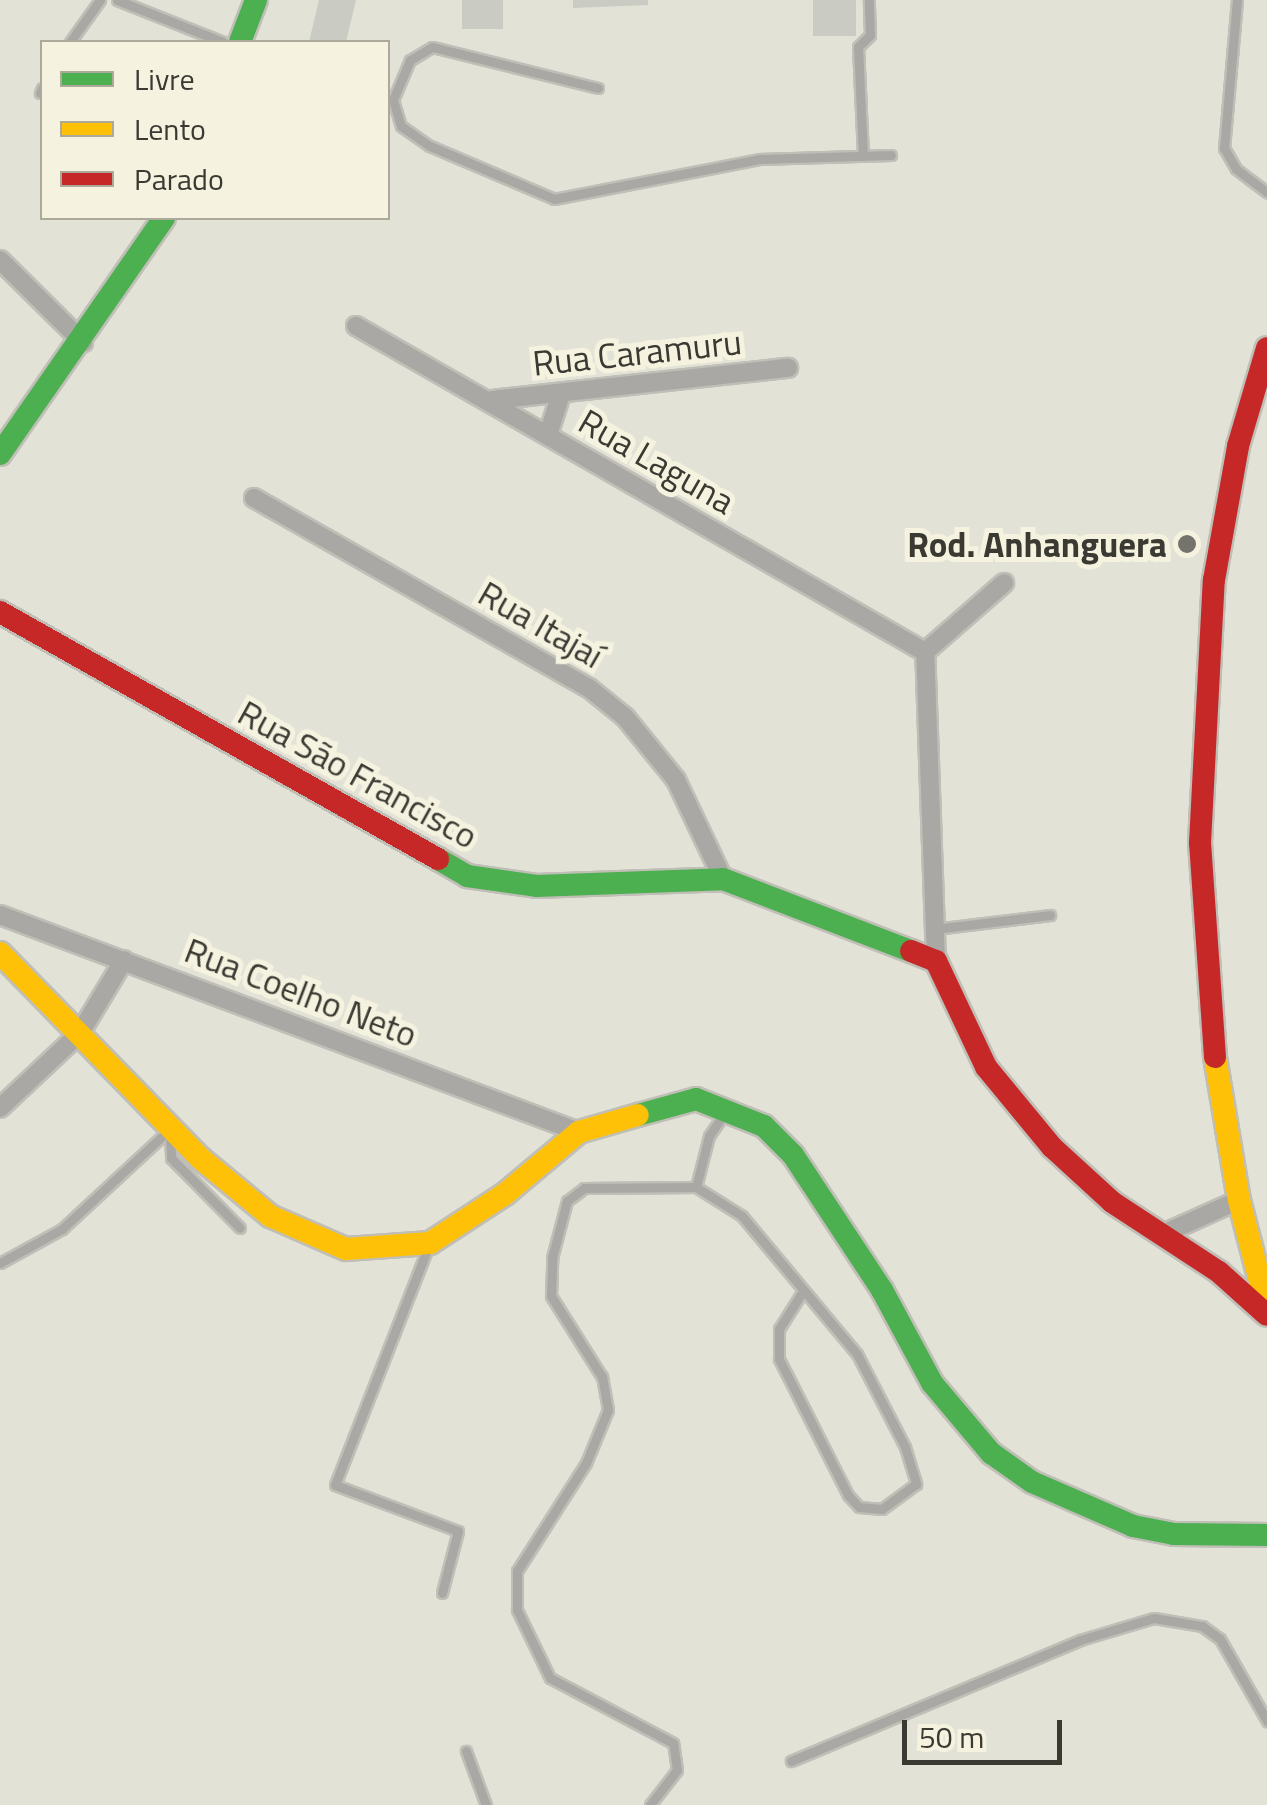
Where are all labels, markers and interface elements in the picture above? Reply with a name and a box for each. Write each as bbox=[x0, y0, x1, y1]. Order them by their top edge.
legend bbox=[40, 40, 390, 220]
text: Livre bbox=[134, 56, 195, 102]
text: Lento bbox=[134, 106, 206, 152]
text: Parado bbox=[134, 156, 224, 202]
street label: Rua Caramuru bbox=[530, 320, 744, 384]
street label: Rua Laguna bbox=[572, 400, 742, 522]
place label: Rod. Anhanguera bbox=[907, 523, 1167, 565]
marker: Rod. Anhanguera bbox=[1176, 533, 1198, 555]
street label: Rua Itajaí bbox=[471, 572, 611, 676]
street label: Rua São Francisco bbox=[231, 691, 485, 857]
street label: Rua Coelho Neto bbox=[179, 928, 423, 1056]
scale bar bbox=[907, 1700, 1067, 1762]
text: 50 m bbox=[919, 1714, 984, 1760]

